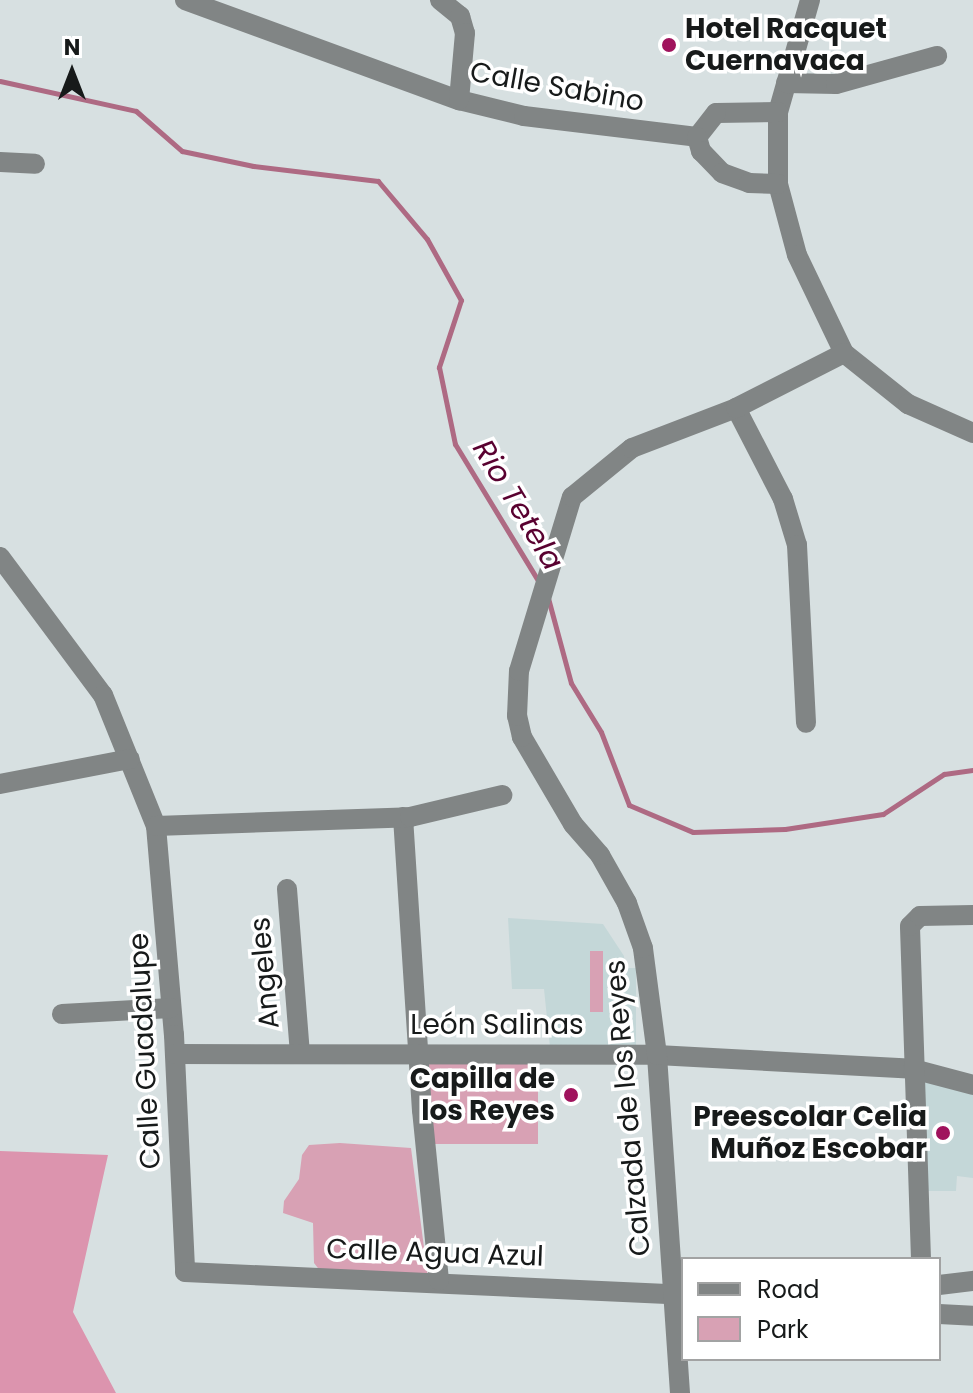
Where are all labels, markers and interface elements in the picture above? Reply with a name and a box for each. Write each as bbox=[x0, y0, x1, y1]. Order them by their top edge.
place label: Hotel Racquet Cuernavaca bbox=[685, 12, 887, 78]
north arrow bbox=[32, 32, 112, 112]
text: N bbox=[64, 32, 80, 63]
marker: Hotel Racquet Cuernavaca bbox=[660, 36, 678, 54]
street label: Calle Sabino bbox=[467, 55, 647, 119]
water label: Rio Tetela bbox=[465, 433, 571, 577]
street label: Angeles bbox=[243, 916, 287, 1030]
street label: Calle Guadalupe bbox=[122, 932, 168, 1170]
street label: Calzada de los Reyes bbox=[598, 958, 658, 1258]
street label: León Salinas bbox=[410, 1008, 584, 1042]
place label: Capilla de los Reyes bbox=[410, 1062, 555, 1128]
marker: Capilla de los Reyes bbox=[562, 1086, 580, 1104]
place label: Preescolar Celia Muñoz Escobar bbox=[693, 1100, 927, 1166]
marker: Preescolar Celia Muñoz Escobar bbox=[934, 1124, 952, 1142]
street label: Calle Agua Azul bbox=[326, 1232, 544, 1274]
legend bbox=[681, 1257, 941, 1361]
text: Road bbox=[757, 1273, 819, 1306]
text: Park bbox=[757, 1313, 808, 1346]

